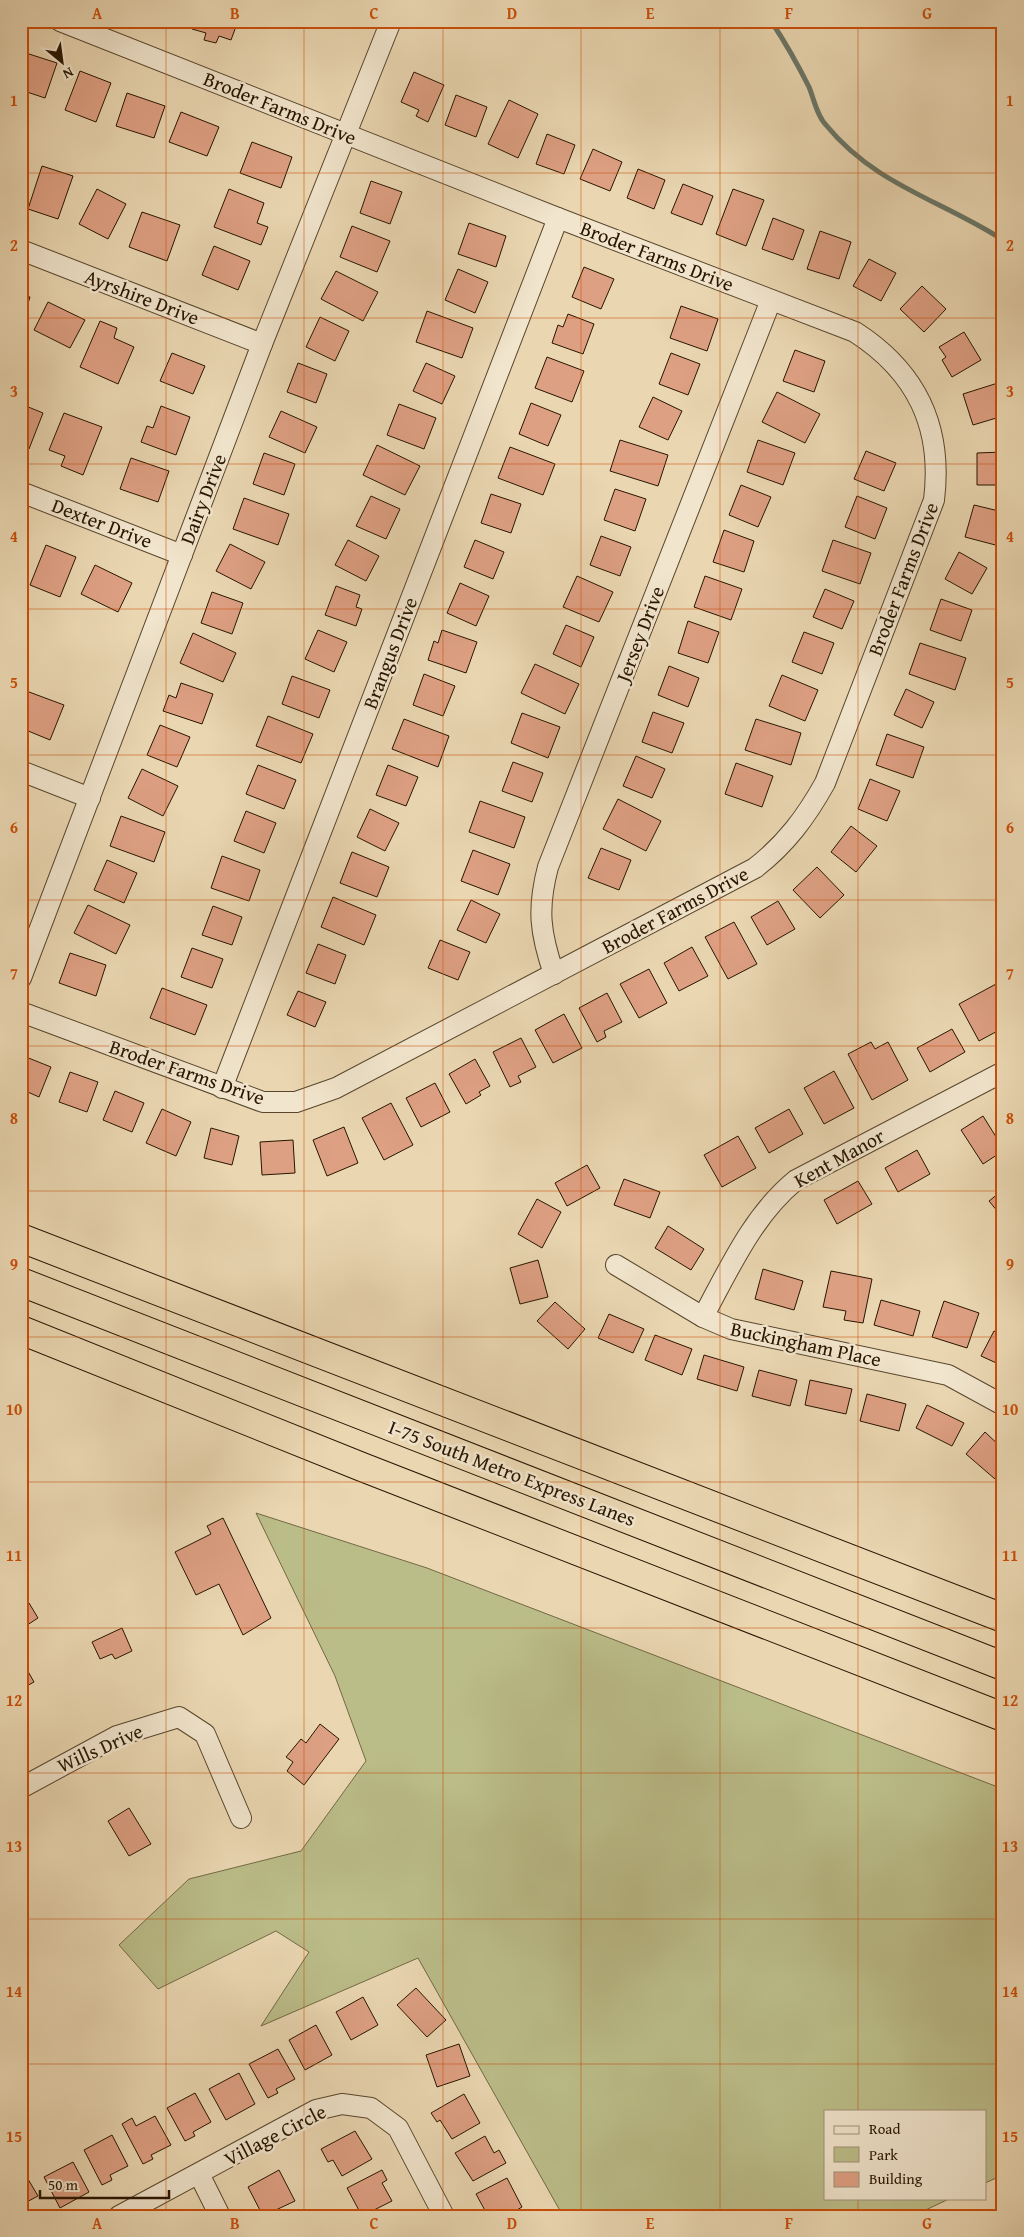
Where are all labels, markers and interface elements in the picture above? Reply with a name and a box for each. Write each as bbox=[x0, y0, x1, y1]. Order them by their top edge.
text: A bbox=[92, 1, 103, 25]
text: B bbox=[230, 1, 240, 25]
text: C bbox=[369, 1, 379, 25]
text: D bbox=[507, 1, 517, 25]
text: E bbox=[646, 1, 655, 25]
text: F bbox=[785, 1, 793, 25]
text: G bbox=[922, 1, 932, 25]
north arrow bbox=[38, 38, 88, 88]
text: N bbox=[59, 62, 77, 85]
street label: Broder Farms Drive bbox=[199, 64, 361, 151]
text: 1 bbox=[10, 88, 18, 112]
text: 1 bbox=[1006, 88, 1014, 112]
street label: Broder Farms Drive bbox=[576, 213, 738, 298]
text: 2 bbox=[10, 233, 18, 257]
text: 2 bbox=[1006, 233, 1014, 257]
street label: Ayrshire Drive bbox=[81, 261, 204, 332]
text: 3 bbox=[10, 379, 18, 403]
text: 3 bbox=[1006, 379, 1014, 403]
street label: Dairy Drive bbox=[172, 449, 233, 548]
street label: Dexter Drive bbox=[48, 490, 157, 555]
street label: Broder Farms Drive bbox=[860, 498, 945, 660]
text: 4 bbox=[10, 524, 18, 548]
text: 4 bbox=[1006, 524, 1014, 548]
street label: Jersey Drive bbox=[607, 582, 671, 689]
street label: Brangus Drive bbox=[355, 593, 424, 713]
text: 5 bbox=[10, 670, 18, 694]
text: 5 bbox=[1006, 670, 1014, 694]
text: 6 bbox=[10, 815, 18, 839]
text: 6 bbox=[1006, 815, 1014, 839]
street label: Broder Farms Drive bbox=[596, 859, 753, 960]
text: 7 bbox=[10, 961, 18, 985]
text: 7 bbox=[1006, 961, 1014, 985]
street label: Broder Farms Drive bbox=[106, 1031, 269, 1112]
text: 8 bbox=[10, 1106, 18, 1130]
text: 8 bbox=[1006, 1106, 1014, 1130]
street label: Kent Manor bbox=[788, 1121, 889, 1194]
text: 9 bbox=[10, 1252, 18, 1276]
text: 9 bbox=[1006, 1252, 1014, 1276]
street label: Buckingham Place bbox=[728, 1313, 884, 1374]
text: 10 bbox=[6, 1397, 22, 1421]
text: 10 bbox=[1002, 1397, 1018, 1421]
street label: I-75 South Metro Express Lanes bbox=[385, 1412, 640, 1533]
text: 11 bbox=[6, 1543, 22, 1567]
text: 11 bbox=[1002, 1543, 1018, 1567]
text: 12 bbox=[6, 1688, 22, 1712]
text: 12 bbox=[1002, 1688, 1018, 1712]
street label: Wills Drive bbox=[52, 1716, 147, 1779]
text: 13 bbox=[6, 1834, 22, 1858]
text: 13 bbox=[1002, 1834, 1018, 1858]
text: 14 bbox=[6, 1979, 22, 2003]
text: 14 bbox=[1002, 1979, 1018, 2003]
street label: Village Circle bbox=[219, 2096, 331, 2173]
legend bbox=[824, 2110, 986, 2200]
text: Road bbox=[869, 2118, 900, 2139]
text: 15 bbox=[6, 2124, 22, 2148]
text: 15 bbox=[1002, 2124, 1018, 2148]
text: Park bbox=[869, 2144, 898, 2165]
scale bar bbox=[40, 2167, 169, 2199]
text: Building bbox=[869, 2168, 923, 2189]
text: 50 m bbox=[48, 2174, 79, 2195]
text: A bbox=[92, 2211, 103, 2235]
text: B bbox=[230, 2211, 240, 2235]
text: C bbox=[369, 2211, 379, 2235]
text: D bbox=[507, 2211, 517, 2235]
text: E bbox=[646, 2211, 655, 2235]
text: F bbox=[785, 2211, 793, 2235]
text: G bbox=[922, 2211, 932, 2235]

